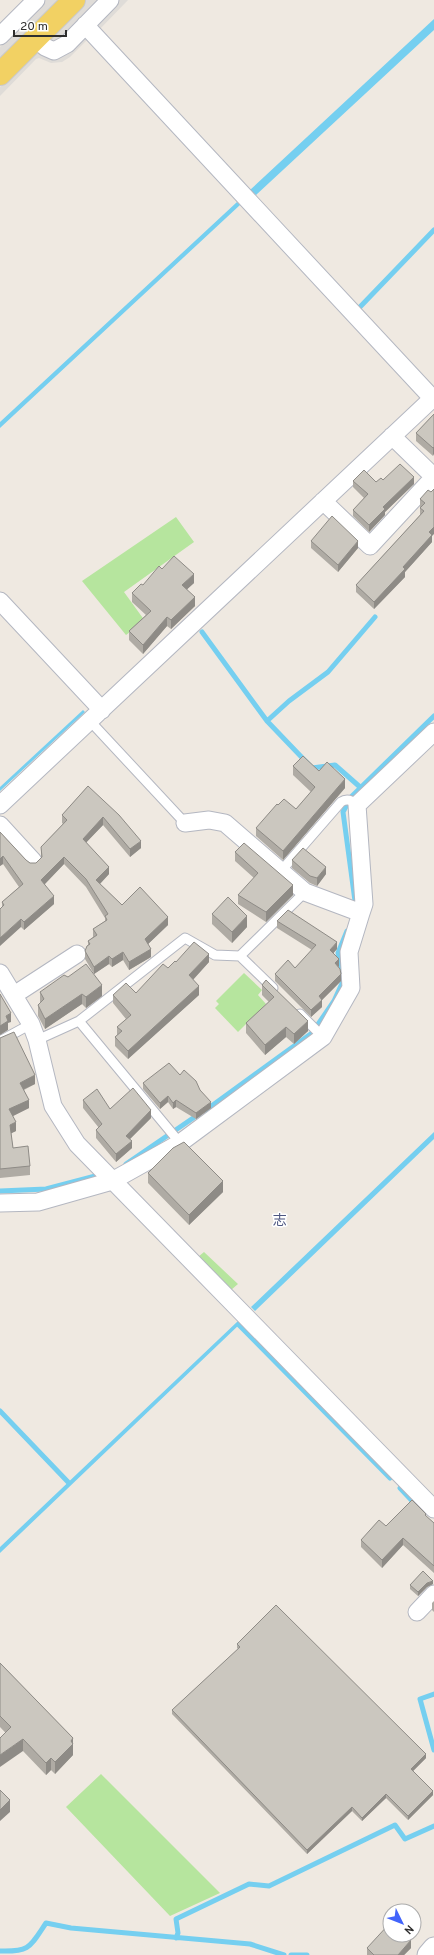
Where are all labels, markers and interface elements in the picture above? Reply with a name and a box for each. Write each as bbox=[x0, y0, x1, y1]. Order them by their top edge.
scale bar bbox=[14, 12, 66, 38]
text: 20 m bbox=[20, 19, 48, 35]
district label: 志 bbox=[273, 1213, 287, 1230]
north arrow bbox=[382, 1903, 422, 1943]
text: N bbox=[401, 1921, 416, 1937]

